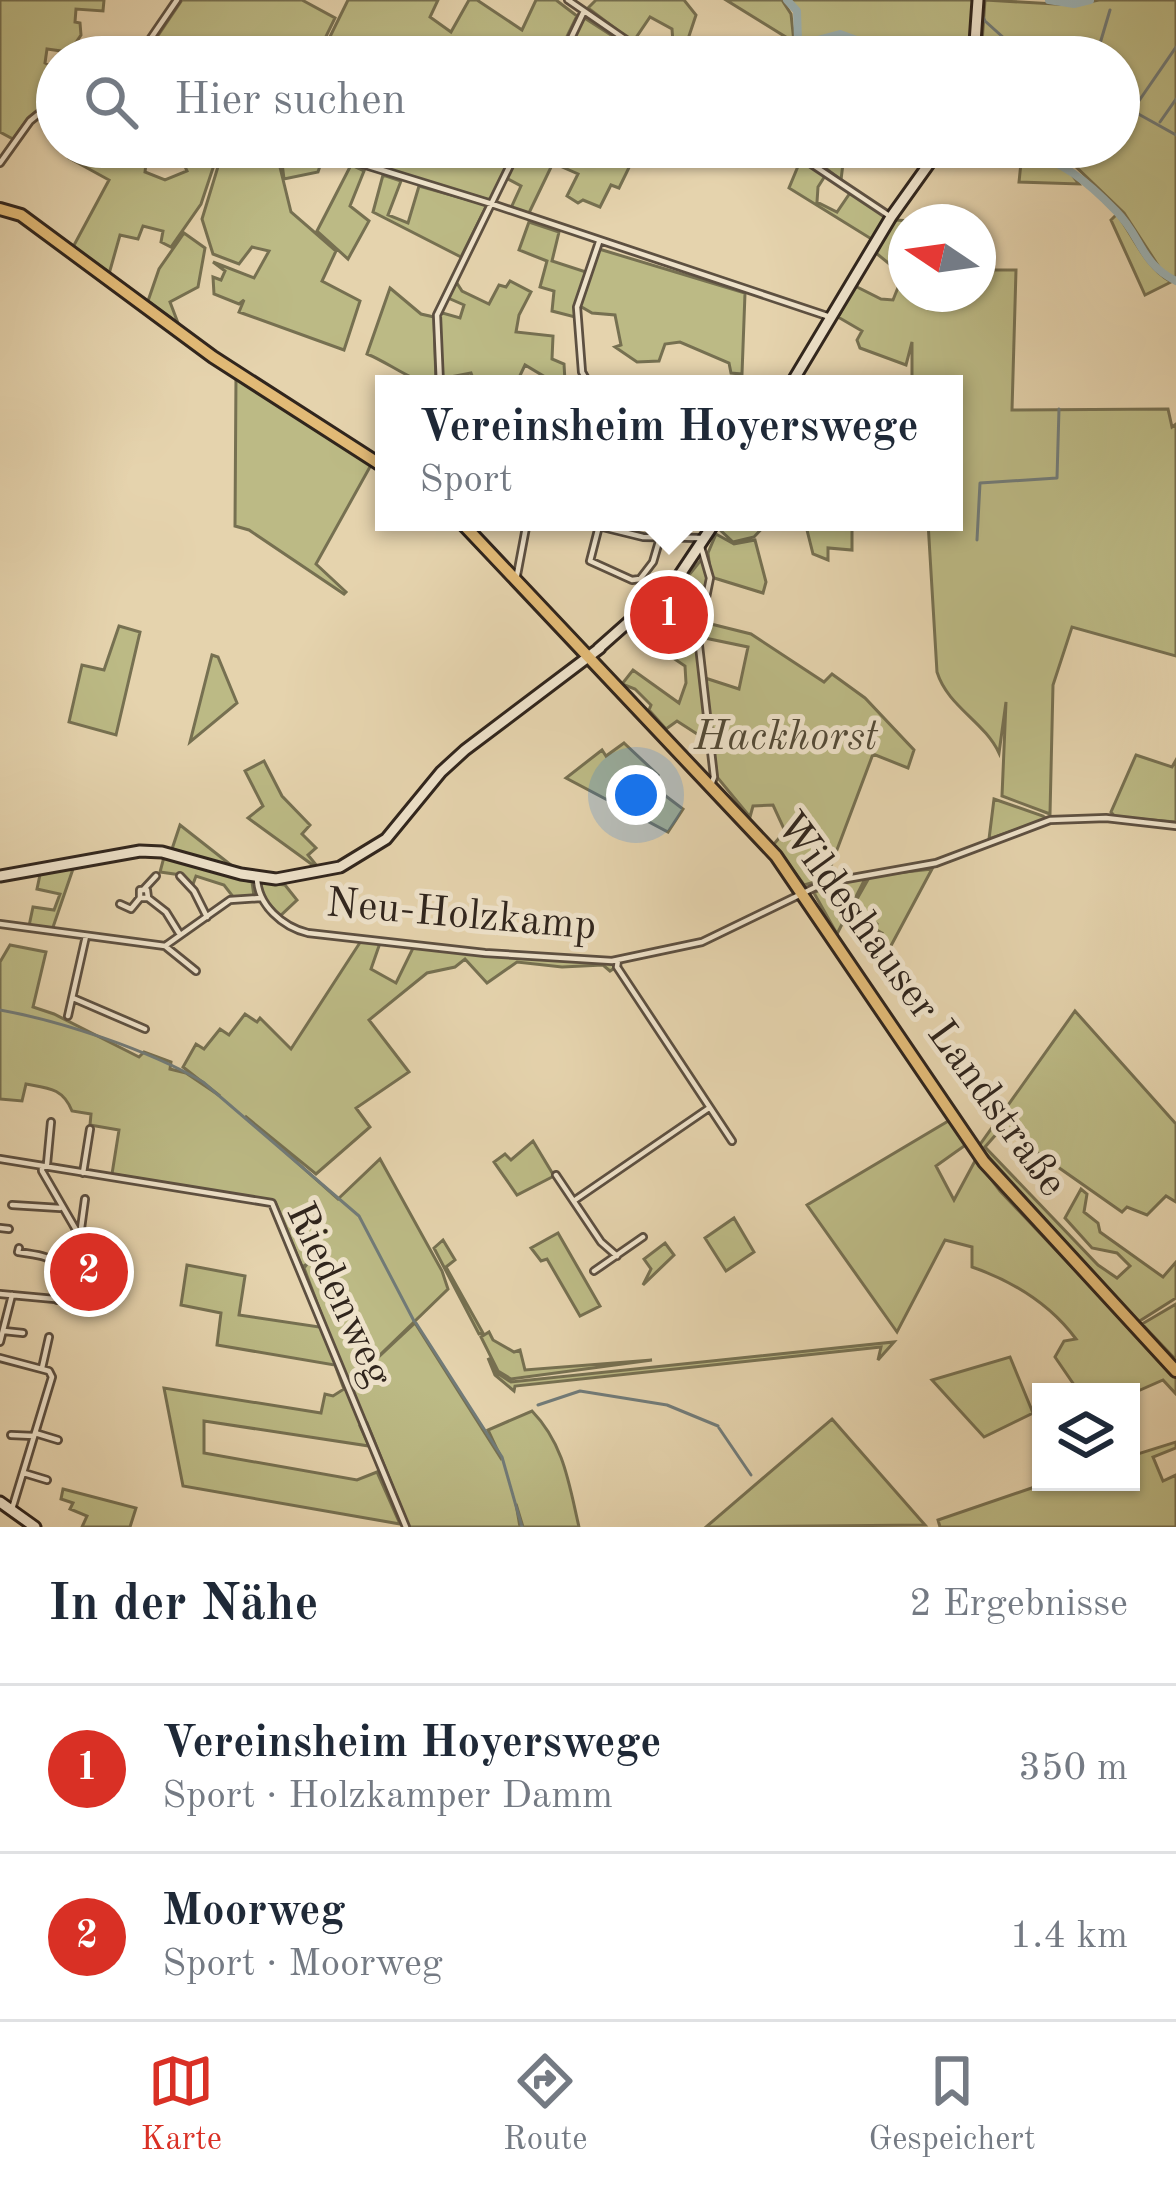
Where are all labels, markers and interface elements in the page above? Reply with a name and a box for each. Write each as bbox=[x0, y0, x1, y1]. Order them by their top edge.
search box bbox=[36, 36, 1140, 168]
icon: search bbox=[78, 69, 144, 135]
text: Hier suchen bbox=[174, 79, 406, 124]
north arrow bbox=[888, 204, 996, 312]
popup bbox=[375, 375, 963, 531]
text: Vereinsheim Hoyerswege bbox=[419, 406, 919, 451]
text: Sport bbox=[419, 461, 513, 500]
pin: 1 bbox=[630, 570, 708, 660]
park label: Hackhorst bbox=[693, 717, 879, 759]
your location bbox=[606, 765, 666, 825]
street label: Wildeshauser Landstraße bbox=[767, 805, 1073, 1205]
street label: Neu-Holzkamp bbox=[324, 883, 598, 949]
street label: Riedenweg bbox=[277, 1197, 399, 1394]
pin: 2 bbox=[50, 1227, 128, 1317]
map controls bbox=[1032, 1383, 1140, 1491]
button: layers bbox=[1032, 1383, 1140, 1491]
text: In der Nähe bbox=[48, 1580, 319, 1631]
text: 2 Ergebnisse bbox=[909, 1585, 1128, 1624]
text: Vereinsheim Hoyerswege bbox=[162, 1722, 662, 1767]
text: 1 bbox=[76, 1749, 98, 1788]
text: 350 m bbox=[1018, 1749, 1128, 1788]
text: Sport · Holzkamper Damm bbox=[162, 1777, 613, 1816]
text: Moorweg bbox=[162, 1890, 346, 1935]
text: 2 bbox=[76, 1917, 98, 1956]
text: 1.4 km bbox=[1010, 1917, 1128, 1956]
text: Sport · Moorweg bbox=[162, 1945, 443, 1984]
tab: Karte bbox=[141, 2048, 222, 2161]
tab: Route bbox=[503, 2048, 587, 2161]
tab: Gespeichert bbox=[868, 2048, 1035, 2161]

